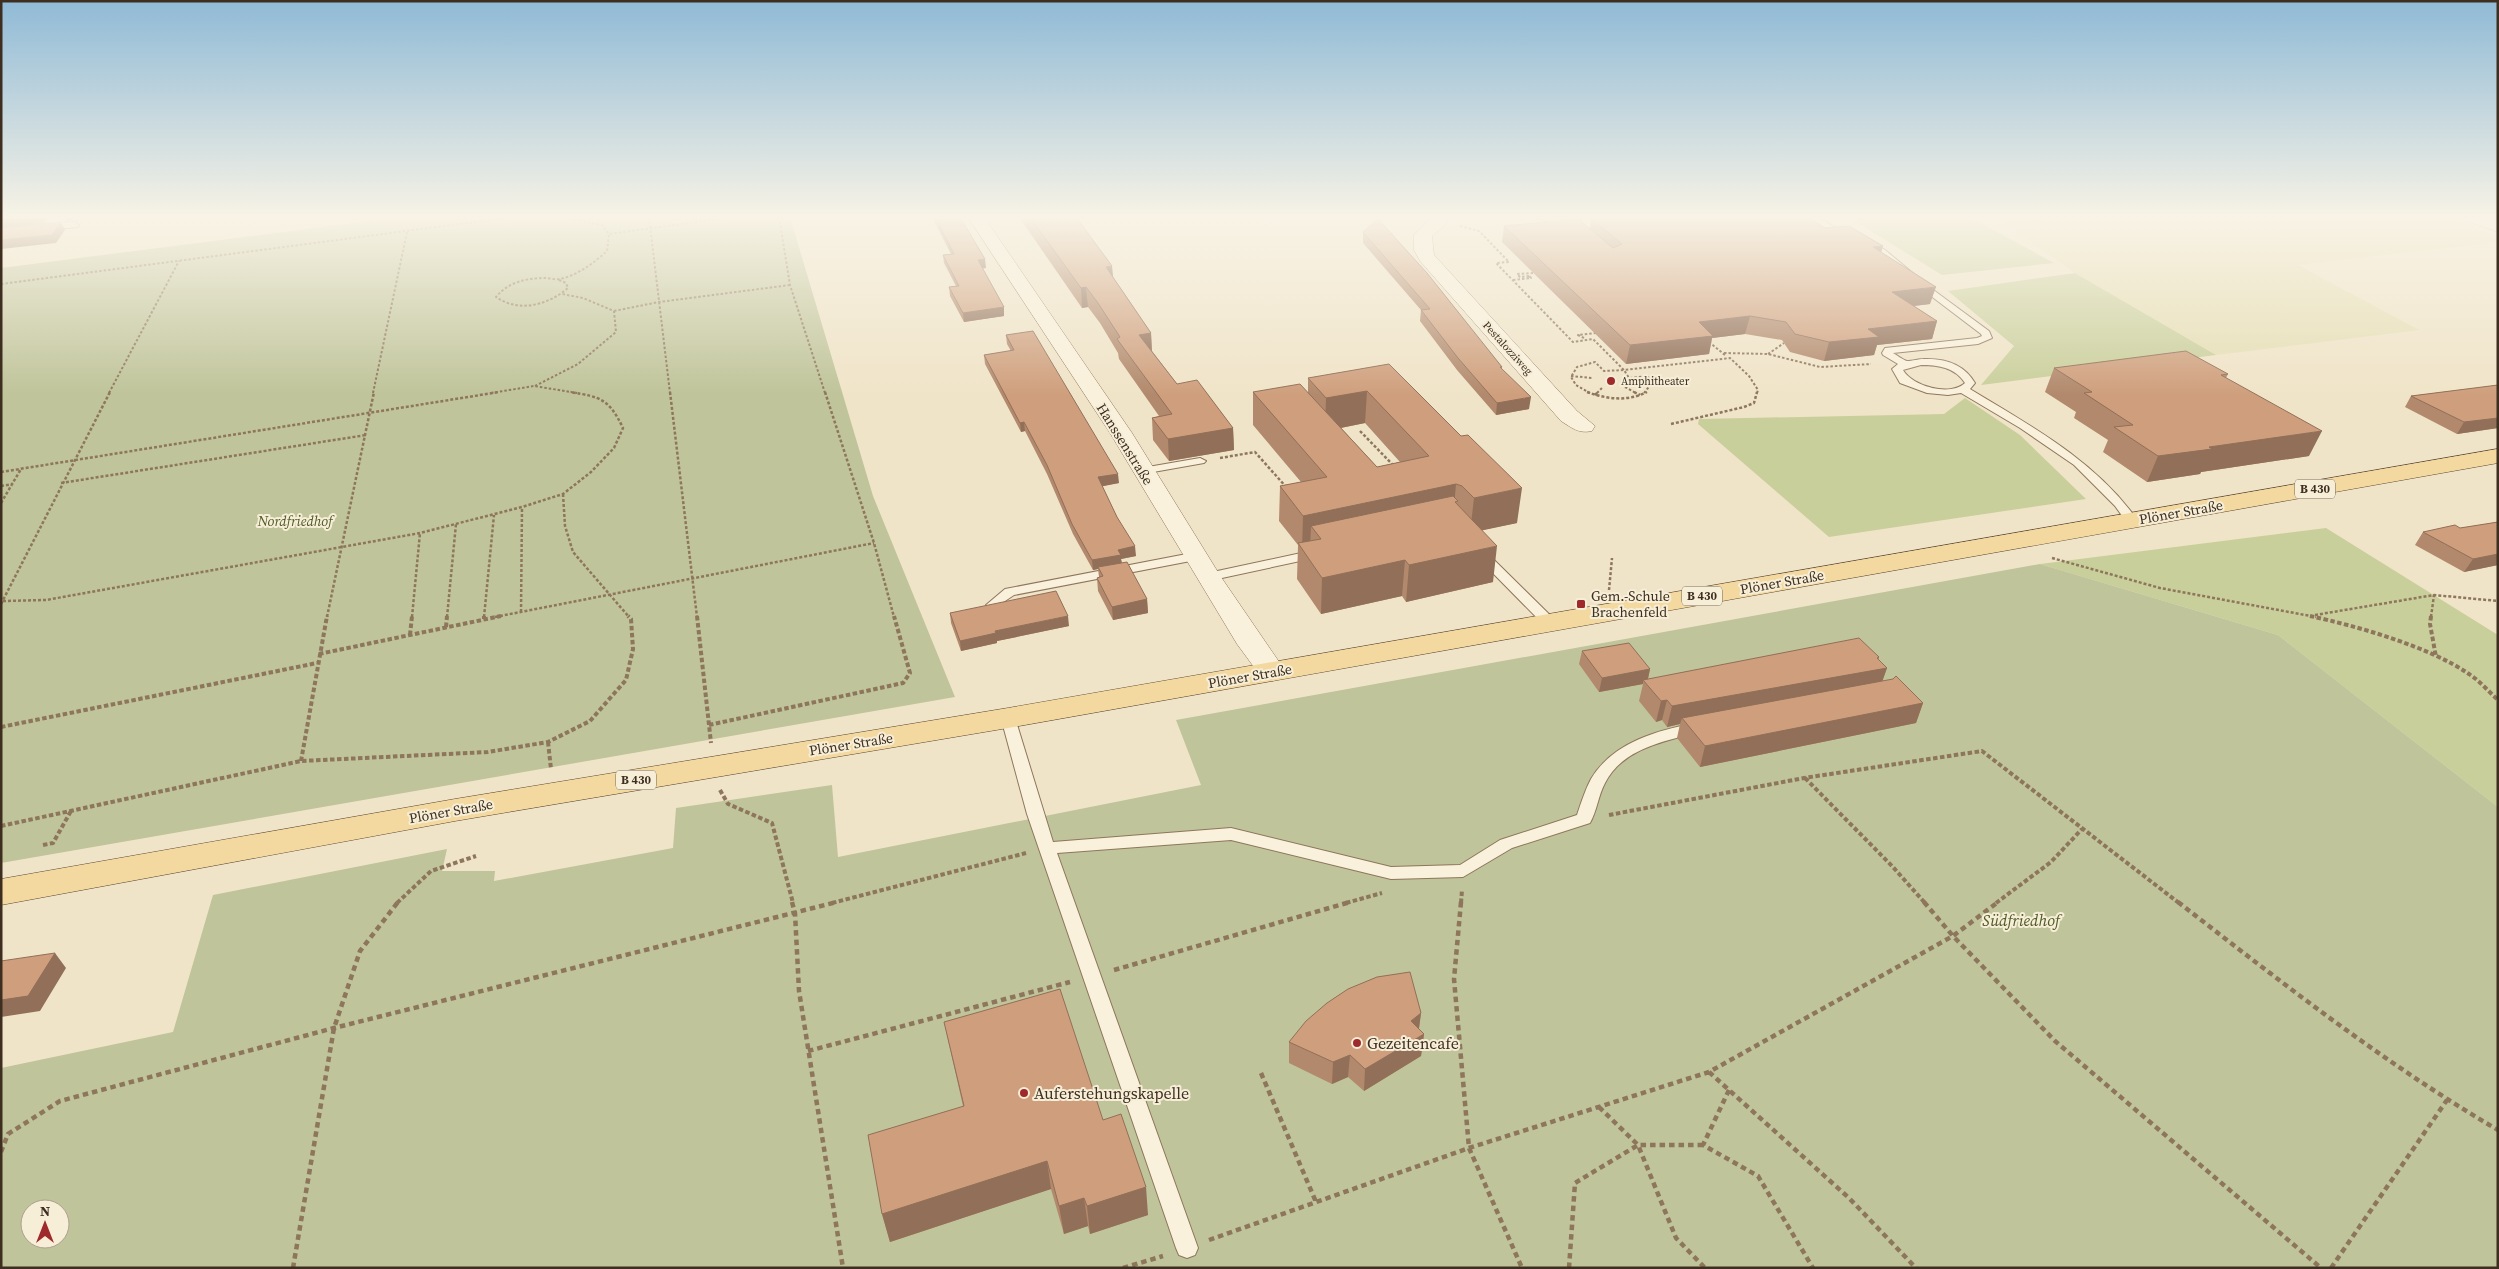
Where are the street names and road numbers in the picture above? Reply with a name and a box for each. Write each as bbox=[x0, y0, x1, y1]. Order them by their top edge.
street label: Pestalozziweg bbox=[1479, 318, 1536, 379]
street label: Hanssenstraße bbox=[1092, 399, 1158, 489]
road number: B 430 bbox=[2295, 479, 2335, 498]
street label: Plöner Straße bbox=[2138, 495, 2224, 529]
street label: Plöner Straße bbox=[1739, 565, 1825, 599]
road number: B 430 bbox=[1682, 586, 1722, 606]
street label: Plöner Straße bbox=[1207, 659, 1293, 693]
street label: Plöner Straße bbox=[808, 727, 894, 761]
road number: B 430 bbox=[616, 770, 656, 790]
street label: Plöner Straße bbox=[408, 794, 494, 828]

